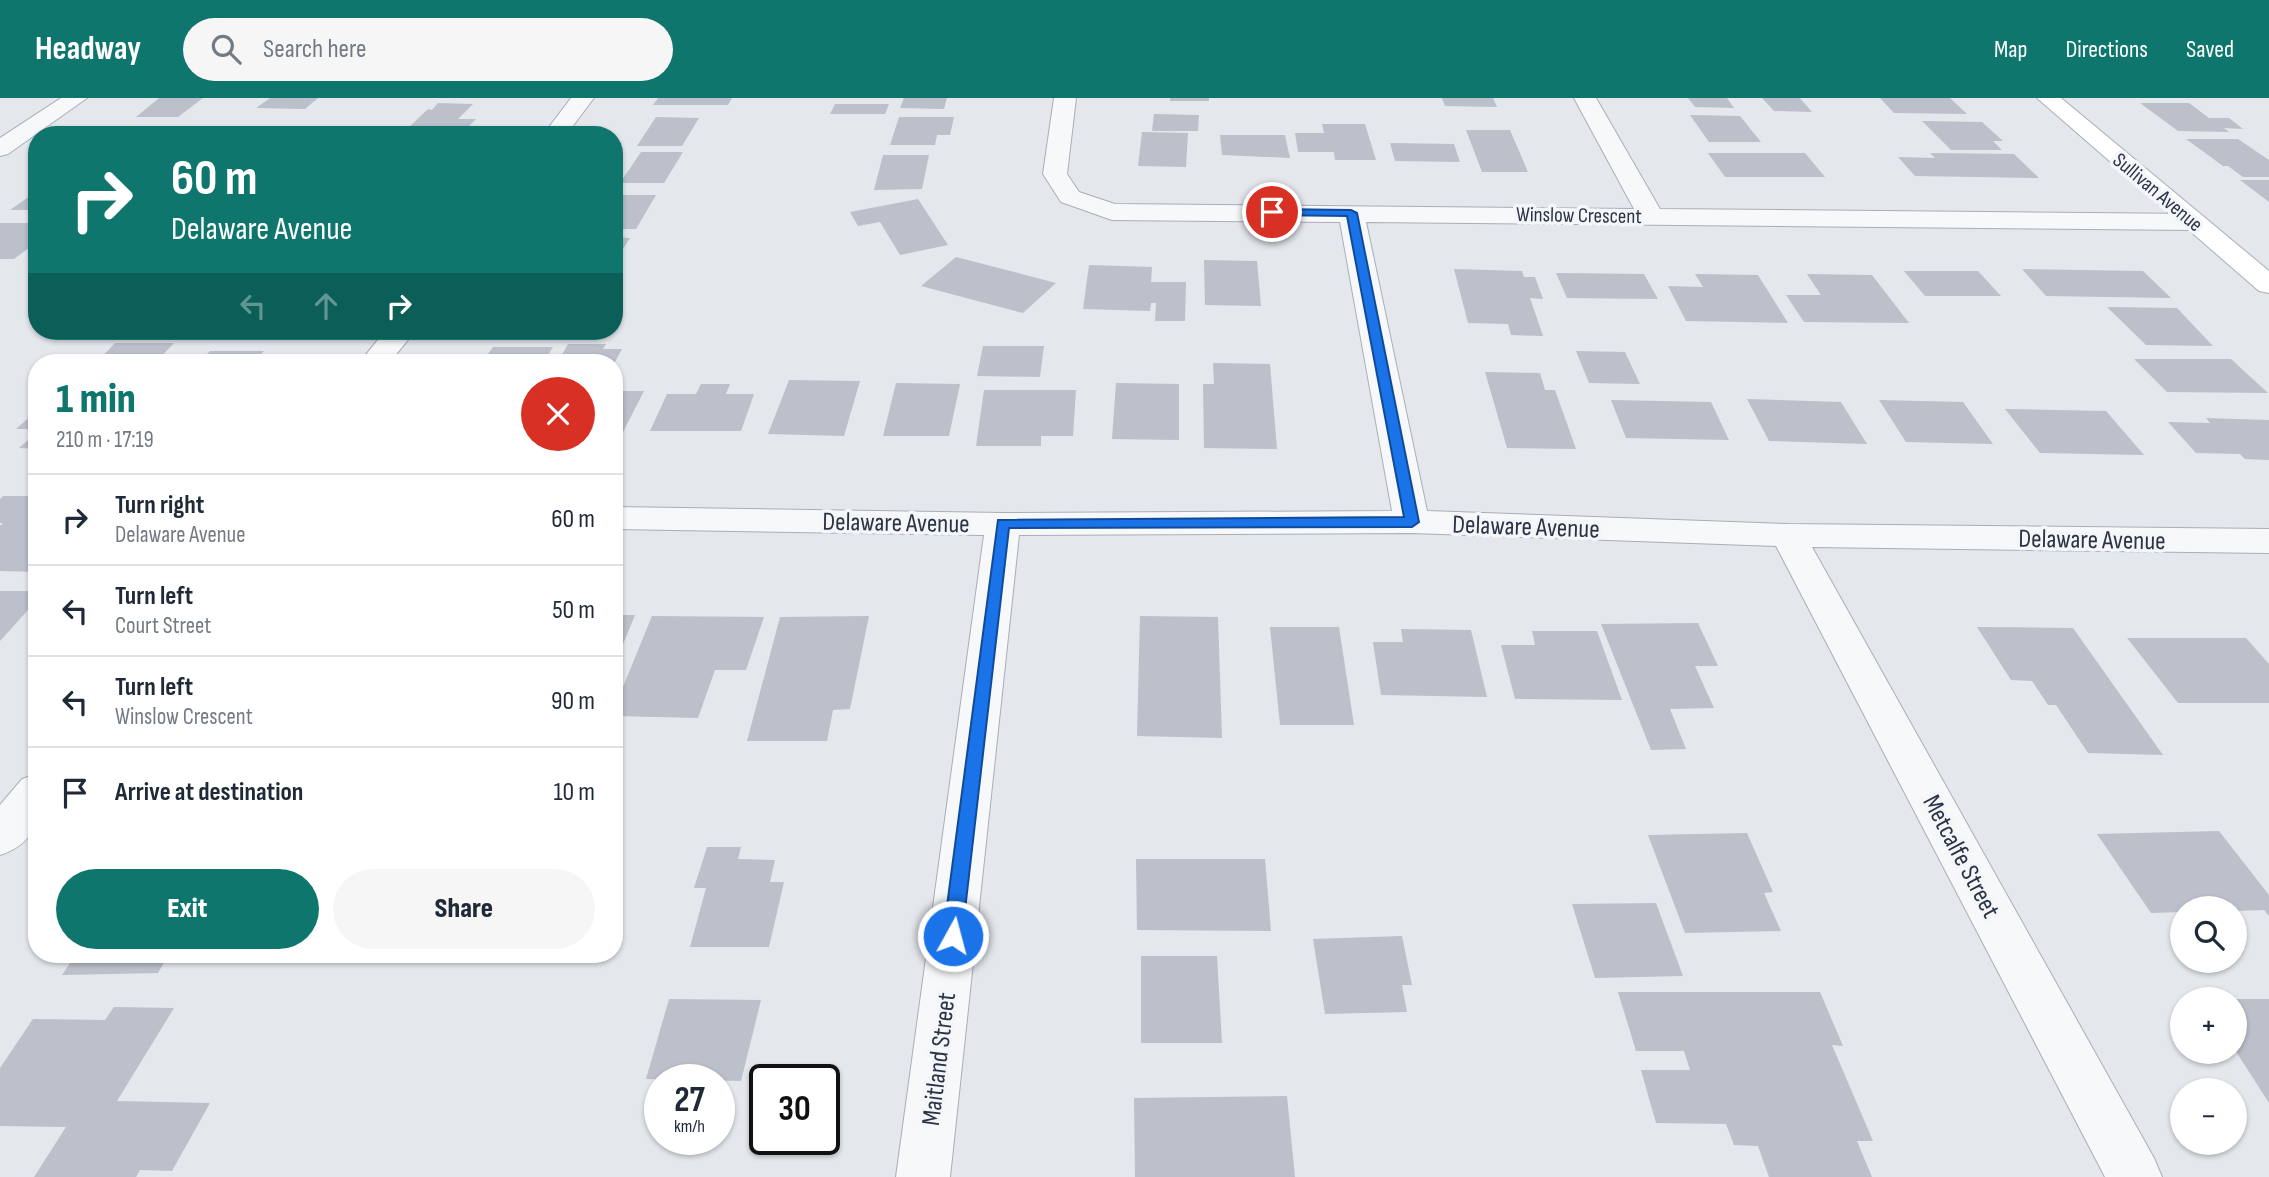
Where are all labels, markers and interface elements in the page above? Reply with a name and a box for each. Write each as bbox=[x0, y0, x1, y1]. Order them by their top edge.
search box bbox=[183, 18, 673, 81]
text: Headway bbox=[35, 29, 141, 69]
icon: search bbox=[207, 30, 245, 68]
text: Search here bbox=[263, 34, 366, 65]
text: Map bbox=[1994, 35, 2027, 64]
text: Directions bbox=[2065, 35, 2148, 64]
text: Saved bbox=[2186, 35, 2234, 64]
street label: Sullivan Avenue bbox=[2108, 148, 2208, 237]
text: 60 m bbox=[171, 150, 258, 209]
icon: right bbox=[56, 154, 147, 245]
pin bbox=[1242, 182, 1302, 242]
icon: arrive bbox=[1253, 193, 1291, 231]
street label: Winslow Crescent bbox=[1516, 202, 1642, 229]
text: Delaware Avenue bbox=[171, 210, 352, 249]
icon: left bbox=[234, 287, 272, 325]
icon: ahead bbox=[307, 287, 345, 325]
icon: right bbox=[380, 287, 418, 325]
text: 1 min bbox=[56, 374, 136, 425]
button: close bbox=[521, 377, 595, 451]
text: 210 m · 17:19 bbox=[56, 426, 154, 454]
text: Turn right bbox=[115, 490, 204, 521]
icon: right bbox=[56, 501, 94, 539]
text: 60 m bbox=[551, 504, 595, 535]
street label: Delaware Avenue bbox=[822, 507, 970, 540]
street label: Delaware Avenue bbox=[1452, 509, 1600, 546]
text: Delaware Avenue bbox=[115, 521, 245, 549]
street label: Delaware Avenue bbox=[2018, 524, 2166, 557]
text: Turn left bbox=[115, 581, 193, 612]
icon: left bbox=[56, 592, 94, 630]
text: 50 m bbox=[552, 595, 595, 626]
text: Court Street bbox=[115, 612, 211, 640]
text: Turn left bbox=[115, 672, 193, 703]
icon: left bbox=[56, 683, 94, 721]
text: 90 m bbox=[551, 686, 595, 717]
text: Winslow Crescent bbox=[115, 703, 253, 731]
icon: arrive bbox=[56, 774, 94, 812]
text: Arrive at destination bbox=[115, 777, 303, 808]
text: 10 m bbox=[553, 777, 595, 808]
street label: Metcalfe Street bbox=[1915, 790, 2006, 924]
button: Exit bbox=[56, 869, 319, 949]
button: Share bbox=[333, 869, 595, 949]
map controls bbox=[2170, 896, 2247, 1155]
button: search bbox=[2170, 896, 2247, 973]
position arrow bbox=[916, 899, 990, 973]
button: + bbox=[2170, 987, 2247, 1064]
street label: Maitland Street bbox=[916, 991, 963, 1128]
speed limit sign: 30 bbox=[749, 1064, 840, 1155]
button: − bbox=[2170, 1078, 2247, 1155]
text: 27 bbox=[674, 1079, 705, 1122]
text: km/h bbox=[674, 1116, 705, 1137]

